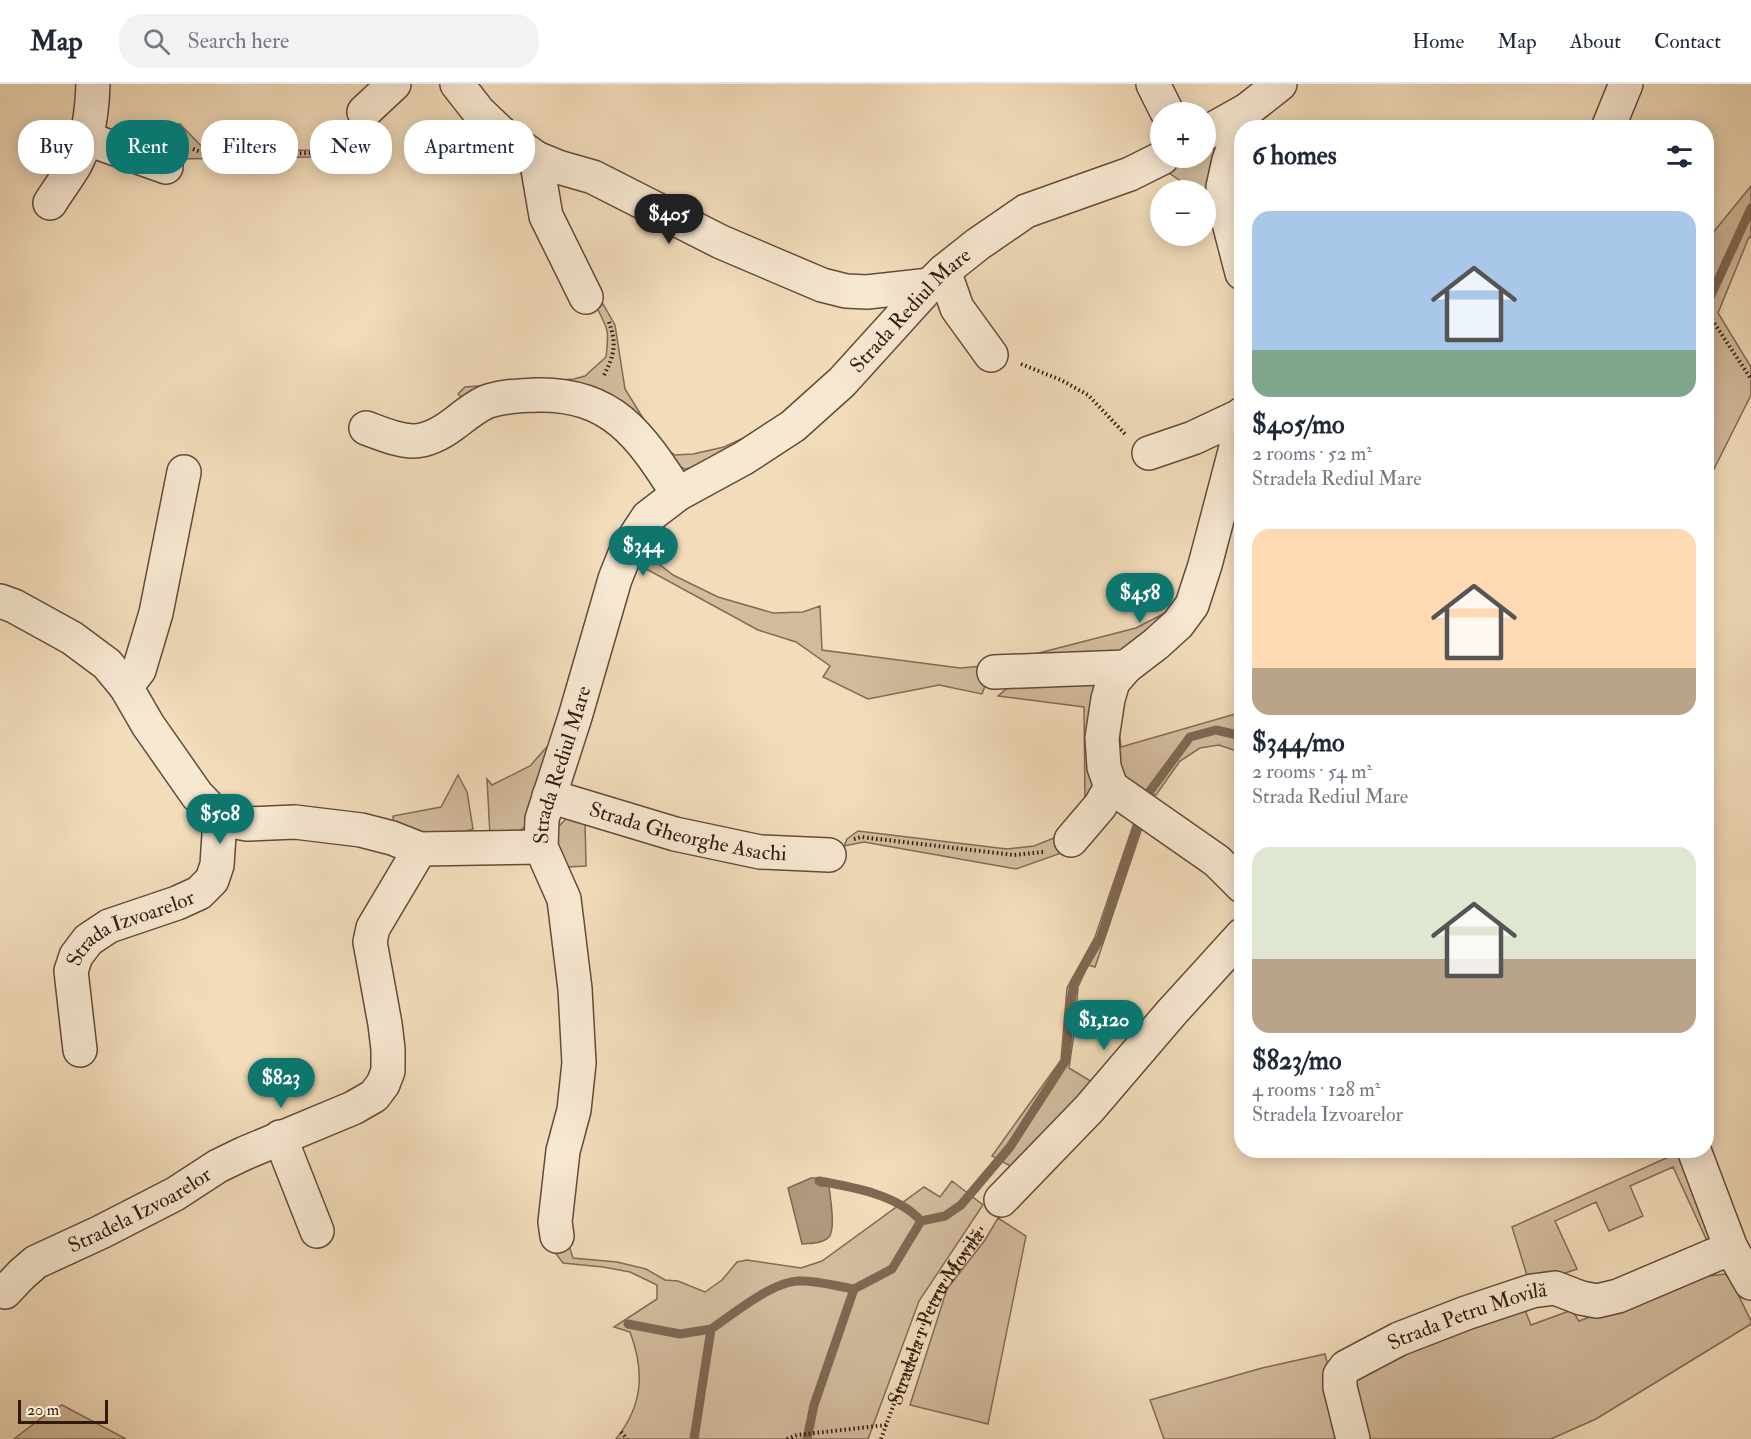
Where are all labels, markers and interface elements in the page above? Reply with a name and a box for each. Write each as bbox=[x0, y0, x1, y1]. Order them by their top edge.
search box bbox=[119, 14, 539, 68]
text: Map bbox=[30, 24, 83, 59]
icon: search bbox=[140, 25, 173, 58]
text: Search here bbox=[188, 27, 289, 55]
text: Home bbox=[1412, 28, 1464, 55]
text: Map bbox=[1497, 28, 1537, 55]
text: About bbox=[1570, 28, 1621, 55]
text: Contact bbox=[1654, 28, 1721, 55]
map controls bbox=[1150, 102, 1216, 246]
button: + bbox=[1150, 102, 1216, 168]
chip: Buy bbox=[18, 120, 94, 174]
chip: Rent bbox=[106, 120, 189, 174]
chip: Filters bbox=[201, 120, 298, 174]
chip: New bbox=[310, 120, 392, 174]
chip: Apartment bbox=[404, 120, 535, 174]
text: 6 homes bbox=[1252, 140, 1337, 172]
icon: filters bbox=[1663, 140, 1696, 173]
button: − bbox=[1150, 180, 1216, 246]
pin: $405 bbox=[633, 194, 705, 245]
text: $405 bbox=[648, 201, 690, 226]
street label: Strada Rediul Mare bbox=[844, 242, 977, 379]
icon: home bbox=[1420, 250, 1528, 358]
text: $405/mo bbox=[1252, 409, 1345, 441]
text: 2 rooms · 52 m² bbox=[1252, 441, 1372, 466]
text: Stradela Rediul Mare bbox=[1252, 466, 1422, 491]
pin: $344 bbox=[607, 526, 679, 577]
text: $344 bbox=[623, 533, 663, 558]
icon: home bbox=[1420, 568, 1528, 676]
pin: $458 bbox=[1104, 573, 1176, 624]
text: $458 bbox=[1120, 580, 1160, 605]
street label: Strada Rediul Mare bbox=[528, 683, 597, 844]
text: $344/mo bbox=[1252, 727, 1345, 759]
text: 2 rooms · 54 m² bbox=[1252, 759, 1372, 784]
text: Strada Rediul Mare bbox=[1252, 784, 1408, 809]
pin: $508 bbox=[184, 794, 256, 845]
street label: Strada Gheorghe Asachi bbox=[586, 796, 788, 867]
text: $508 bbox=[200, 801, 240, 826]
street label: Strada Izvoarelor bbox=[61, 884, 199, 969]
icon: home bbox=[1420, 886, 1528, 994]
pin: $1,120 bbox=[1055, 1000, 1153, 1051]
text: $1,120 bbox=[1079, 1007, 1129, 1032]
text: $823/mo bbox=[1252, 1045, 1341, 1077]
pin: $823 bbox=[245, 1058, 317, 1109]
text: $823 bbox=[262, 1065, 300, 1090]
text: 4 rooms · 128 m² bbox=[1252, 1077, 1380, 1102]
text: Stradela Izvoarelor bbox=[1252, 1102, 1403, 1127]
street label: Stradela Izvoarelor bbox=[64, 1161, 217, 1259]
street label: Stradela 1 Petru Movilă bbox=[882, 1224, 991, 1409]
street label: Strada Petru Movilă bbox=[1383, 1276, 1549, 1357]
scale bar bbox=[18, 1397, 108, 1424]
text: 20 m bbox=[27, 1400, 59, 1420]

